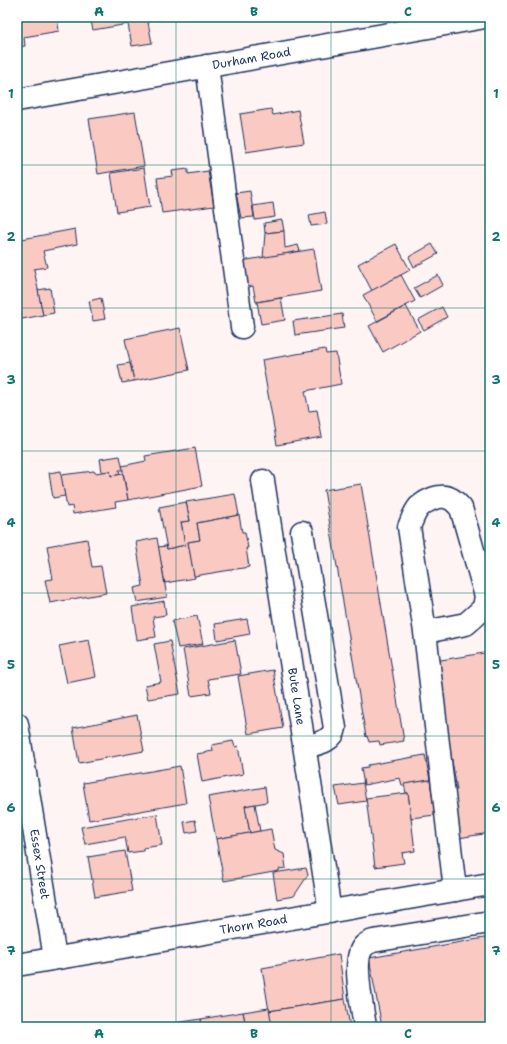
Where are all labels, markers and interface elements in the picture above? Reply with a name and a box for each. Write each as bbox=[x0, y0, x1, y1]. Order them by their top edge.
text: A bbox=[94, 3, 104, 20]
text: B bbox=[250, 3, 258, 20]
text: C bbox=[404, 3, 412, 20]
street label: Durham Road bbox=[211, 44, 292, 73]
text: 1 bbox=[8, 85, 14, 102]
text: 1 bbox=[493, 85, 499, 102]
text: 2 bbox=[6, 228, 16, 245]
text: 2 bbox=[491, 228, 501, 245]
text: 3 bbox=[6, 371, 16, 388]
text: 3 bbox=[491, 371, 501, 388]
text: 4 bbox=[6, 514, 16, 531]
text: 4 bbox=[491, 514, 501, 531]
text: 5 bbox=[7, 656, 15, 673]
text: 5 bbox=[492, 656, 500, 673]
street label: Bute Lane bbox=[284, 667, 309, 726]
text: 6 bbox=[6, 799, 16, 816]
text: 6 bbox=[491, 799, 501, 816]
street label: Essex Street bbox=[26, 828, 53, 901]
street label: Thorn Road bbox=[219, 911, 289, 938]
text: 7 bbox=[6, 942, 16, 959]
text: 7 bbox=[491, 942, 501, 959]
text: A bbox=[94, 1025, 104, 1042]
text: B bbox=[250, 1025, 258, 1042]
text: C bbox=[404, 1025, 412, 1042]

